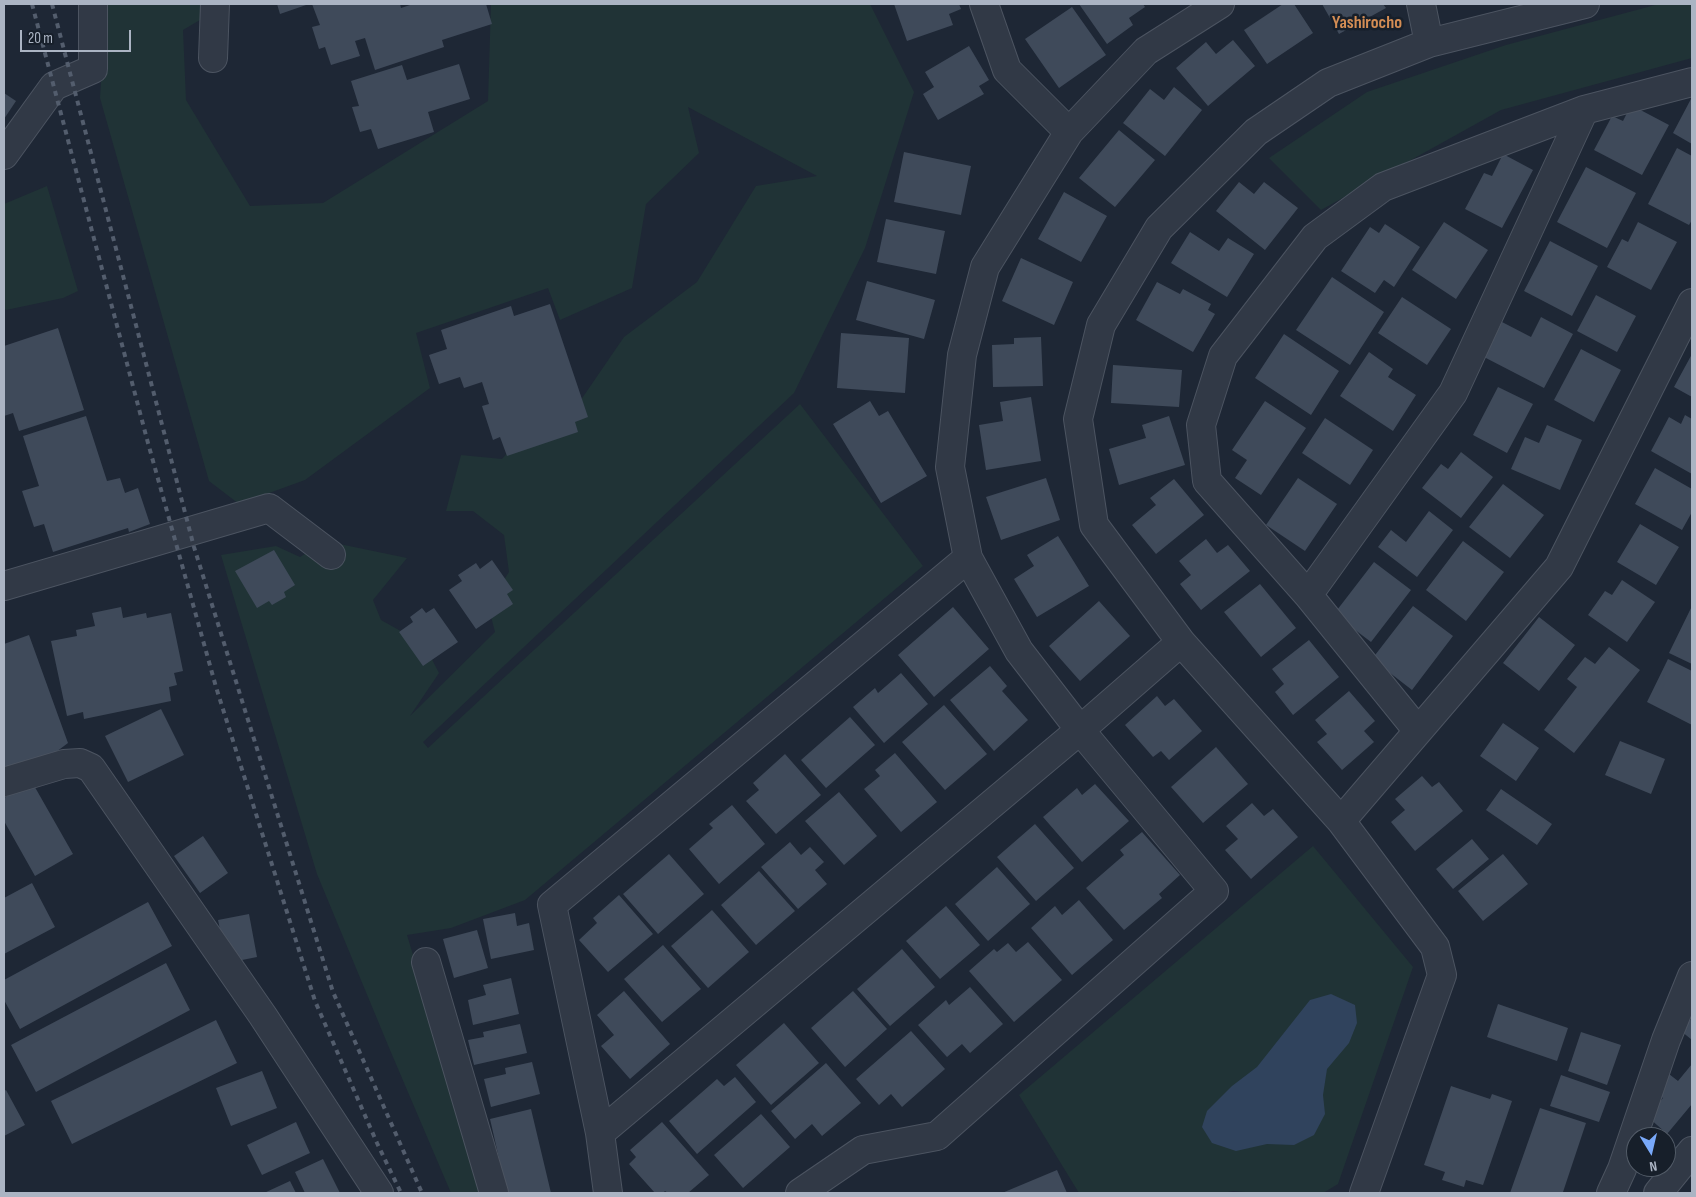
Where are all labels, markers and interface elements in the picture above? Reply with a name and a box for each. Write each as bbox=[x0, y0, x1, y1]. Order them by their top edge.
district label: Yashirocho bbox=[1332, 12, 1402, 34]
scale bar bbox=[22, 20, 134, 52]
text: 20 m bbox=[28, 29, 53, 48]
north arrow bbox=[1626, 1127, 1676, 1177]
text: N bbox=[1648, 1157, 1658, 1175]

